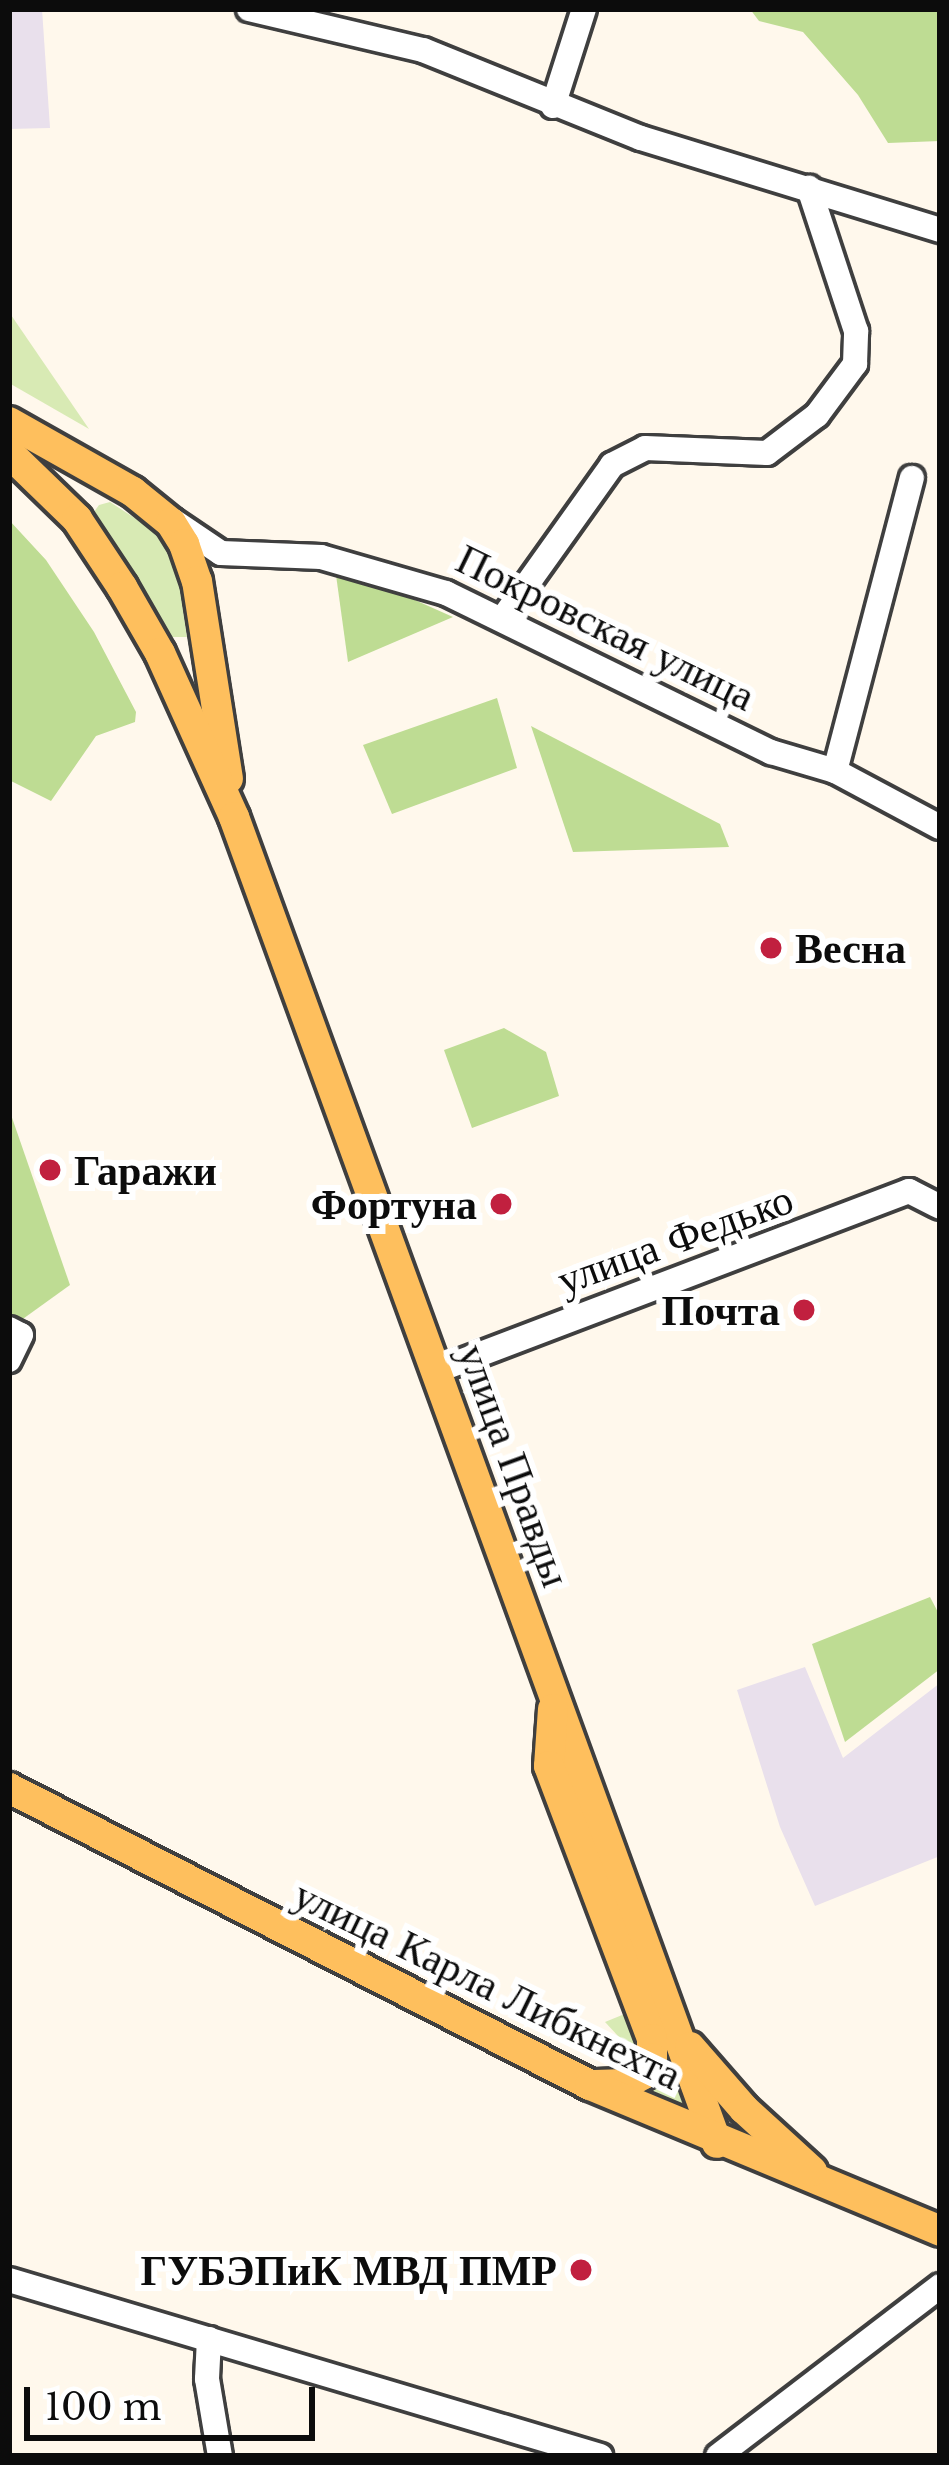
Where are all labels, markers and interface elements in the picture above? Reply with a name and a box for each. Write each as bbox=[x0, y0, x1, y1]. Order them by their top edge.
street label: Покровская улица bbox=[449, 533, 763, 721]
place label: Весна bbox=[795, 923, 906, 973]
marker: Весна bbox=[758, 935, 784, 961]
place label: Гаражи bbox=[74, 1145, 217, 1195]
marker: Гаражи bbox=[37, 1157, 63, 1183]
street label: улица Федько bbox=[550, 1173, 800, 1305]
place label: Фортуна bbox=[311, 1179, 477, 1229]
marker: Фортуна bbox=[488, 1191, 514, 1217]
place label: Почта bbox=[662, 1285, 780, 1335]
marker: Почта bbox=[791, 1297, 817, 1323]
street label: улица Правды bbox=[448, 1337, 582, 1593]
street label: улица Карла Либкнехта bbox=[286, 1868, 690, 2100]
place label: ГУБЭПиК МВД ПМР bbox=[141, 2245, 557, 2295]
marker: ГУБЭПиК МВД ПМР bbox=[568, 2257, 594, 2283]
scale bar bbox=[30, 2363, 321, 2437]
text: 100 m bbox=[45, 2385, 161, 2430]

